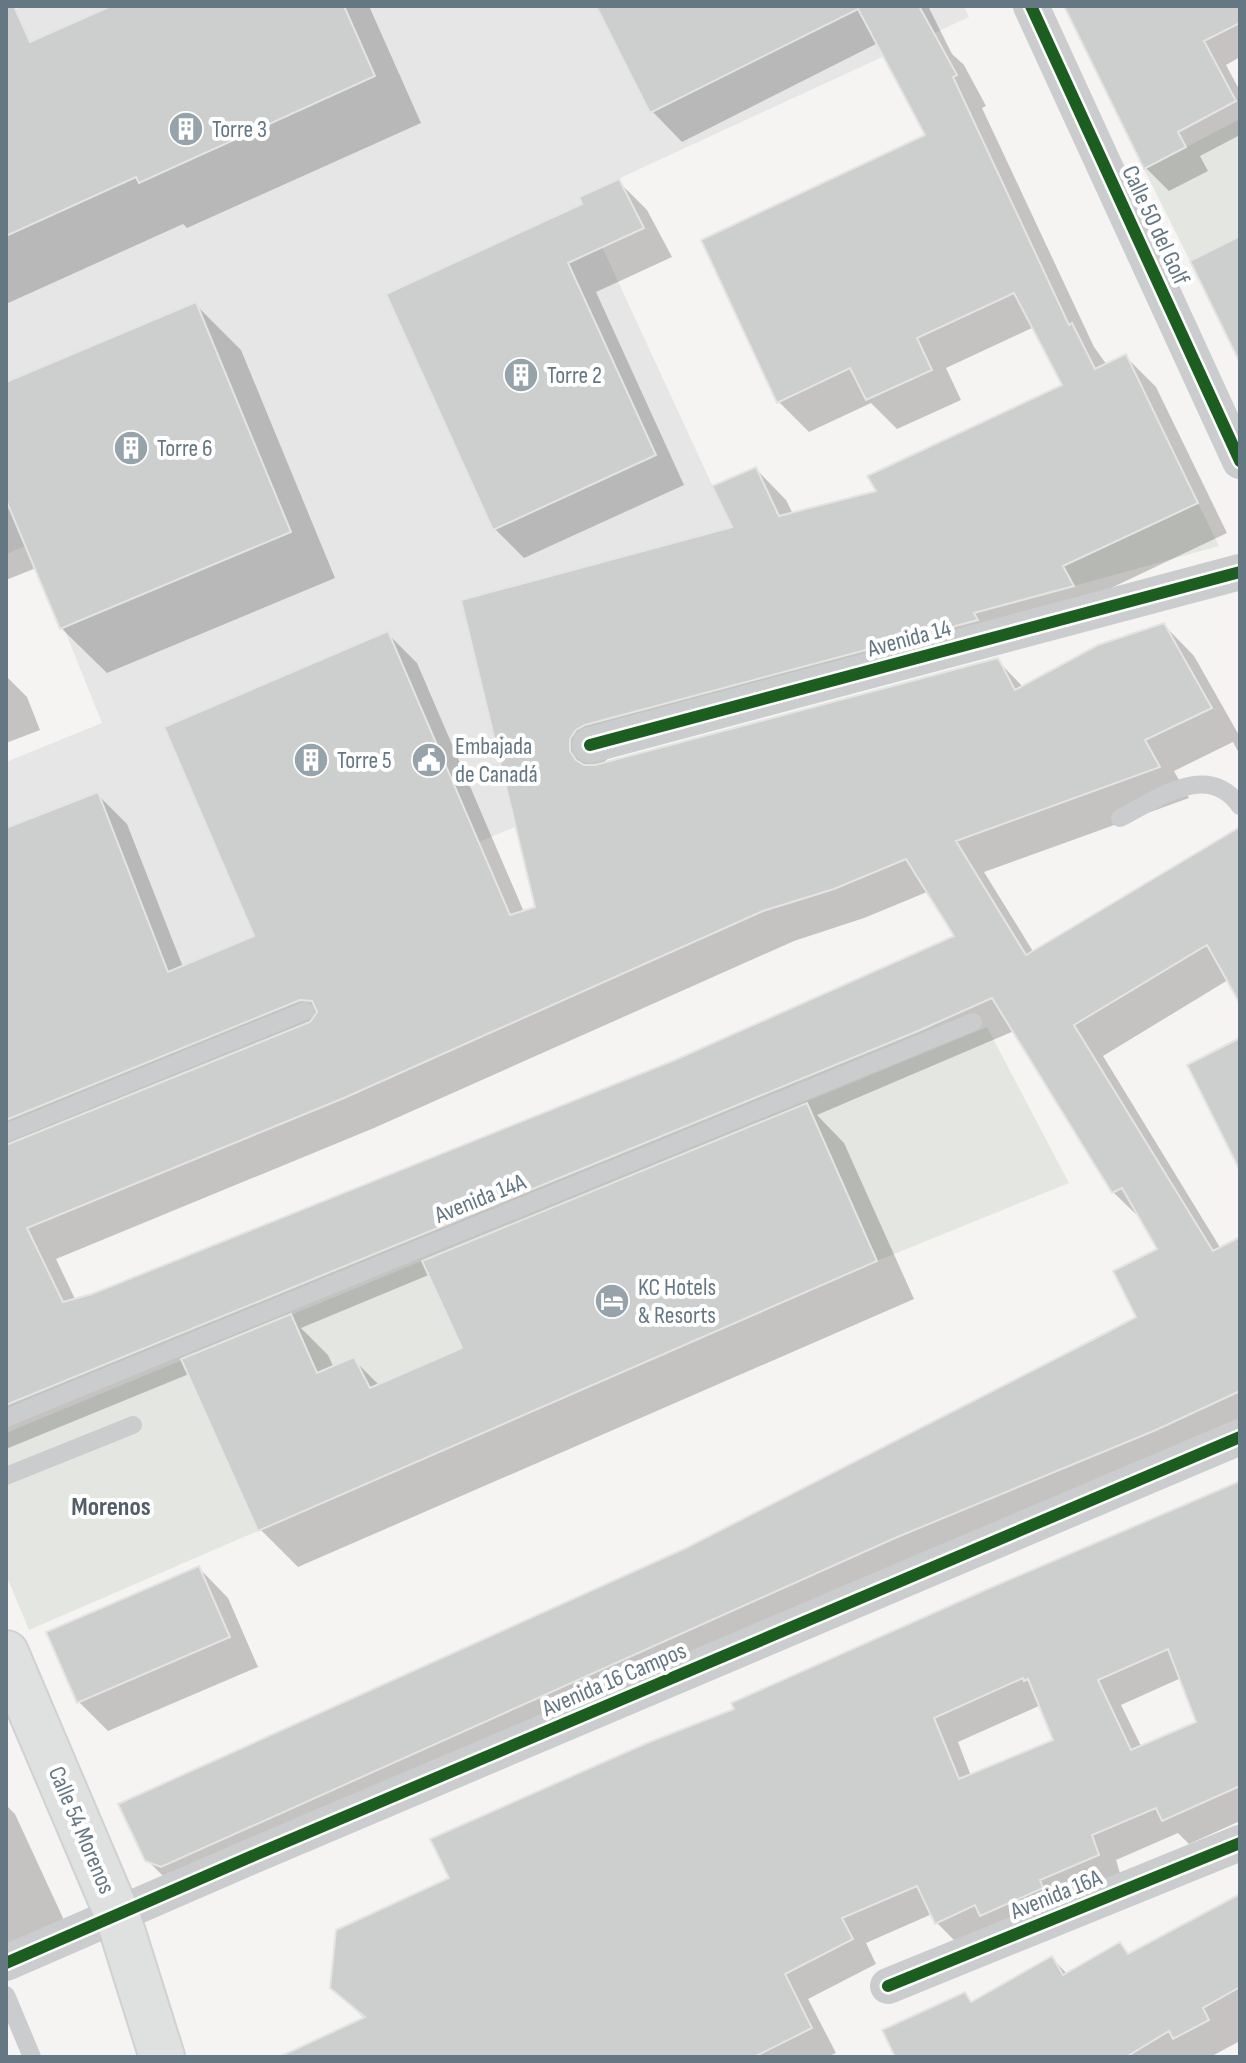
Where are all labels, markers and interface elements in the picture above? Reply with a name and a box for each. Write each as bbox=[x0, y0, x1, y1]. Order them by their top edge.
building icon: Torre 3 bbox=[167, 110, 205, 148]
place label: Torre 3 bbox=[212, 115, 267, 144]
street label: Calle 50 del Golf bbox=[1115, 161, 1196, 290]
building icon: Torre 2 bbox=[502, 356, 540, 394]
place label: Torre 2 bbox=[547, 361, 602, 390]
building icon: Torre 6 bbox=[112, 429, 150, 467]
place label: Torre 6 bbox=[157, 434, 213, 463]
street label: Avenida 14 bbox=[863, 613, 954, 664]
place label: Embajada de Canadá bbox=[455, 732, 538, 789]
building icon: Torre 5 bbox=[292, 741, 330, 779]
public building icon: Embajada de Canadá bbox=[410, 741, 448, 779]
place label: Torre 5 bbox=[337, 746, 392, 775]
street label: Avenida 14A bbox=[430, 1167, 530, 1230]
place label: KC Hotels & Resorts bbox=[638, 1273, 716, 1330]
hotel icon: KC Hotels & Resorts bbox=[593, 1282, 631, 1320]
district label: Morenos bbox=[71, 1492, 151, 1523]
street label: Avenida 16 Campos bbox=[537, 1636, 691, 1723]
street label: Calle 54 Morenos bbox=[42, 1762, 121, 1898]
street label: Avenida 16A bbox=[1005, 1863, 1107, 1926]

